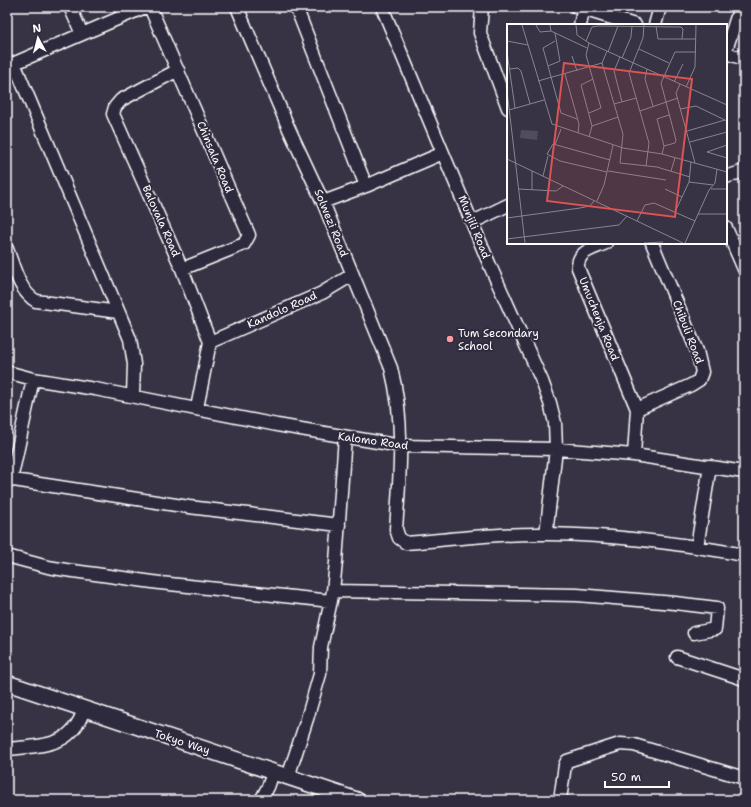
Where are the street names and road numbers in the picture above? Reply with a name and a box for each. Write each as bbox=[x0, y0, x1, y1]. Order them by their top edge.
street label: Chinsala Road bbox=[193, 119, 237, 195]
street label: Balovala Road bbox=[139, 183, 183, 259]
street label: Solwezi Road bbox=[311, 187, 351, 259]
street label: Munjili Road bbox=[454, 193, 494, 261]
street label: Umuchenja Road bbox=[575, 275, 623, 363]
street label: Kandolo Road bbox=[245, 288, 319, 332]
street label: Chibuli Road bbox=[669, 298, 707, 366]
street label: Kalomo Road bbox=[337, 429, 409, 453]
street label: Tokyo Way bbox=[152, 726, 212, 758]

